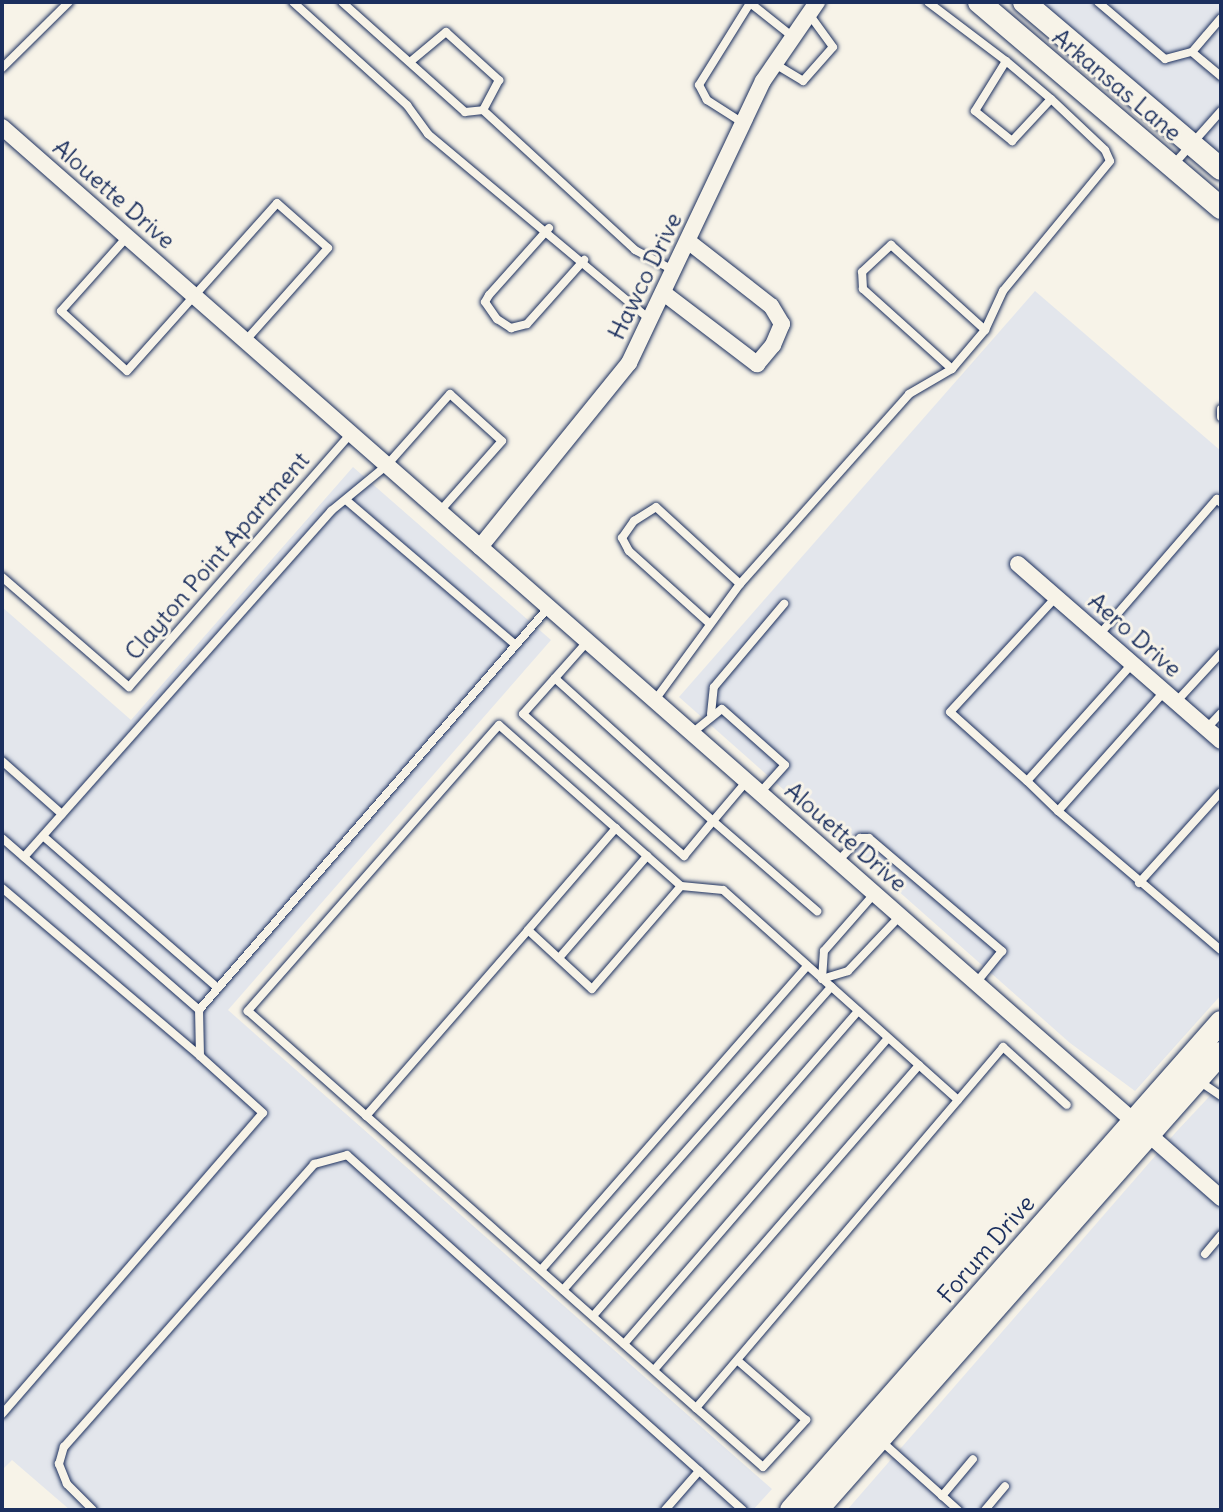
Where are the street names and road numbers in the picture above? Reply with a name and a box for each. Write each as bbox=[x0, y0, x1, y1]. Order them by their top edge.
street label: Arkansas Lane bbox=[1047, 23, 1187, 147]
street label: Alouette Drive bbox=[47, 133, 181, 255]
street label: Hawco Drive bbox=[602, 208, 688, 344]
street label: Clayton Point Apartment bbox=[119, 446, 315, 666]
street label: Aero Drive bbox=[1083, 587, 1187, 683]
street label: Alouette Drive bbox=[779, 776, 913, 898]
street label: Forum Drive bbox=[931, 1189, 1041, 1309]

